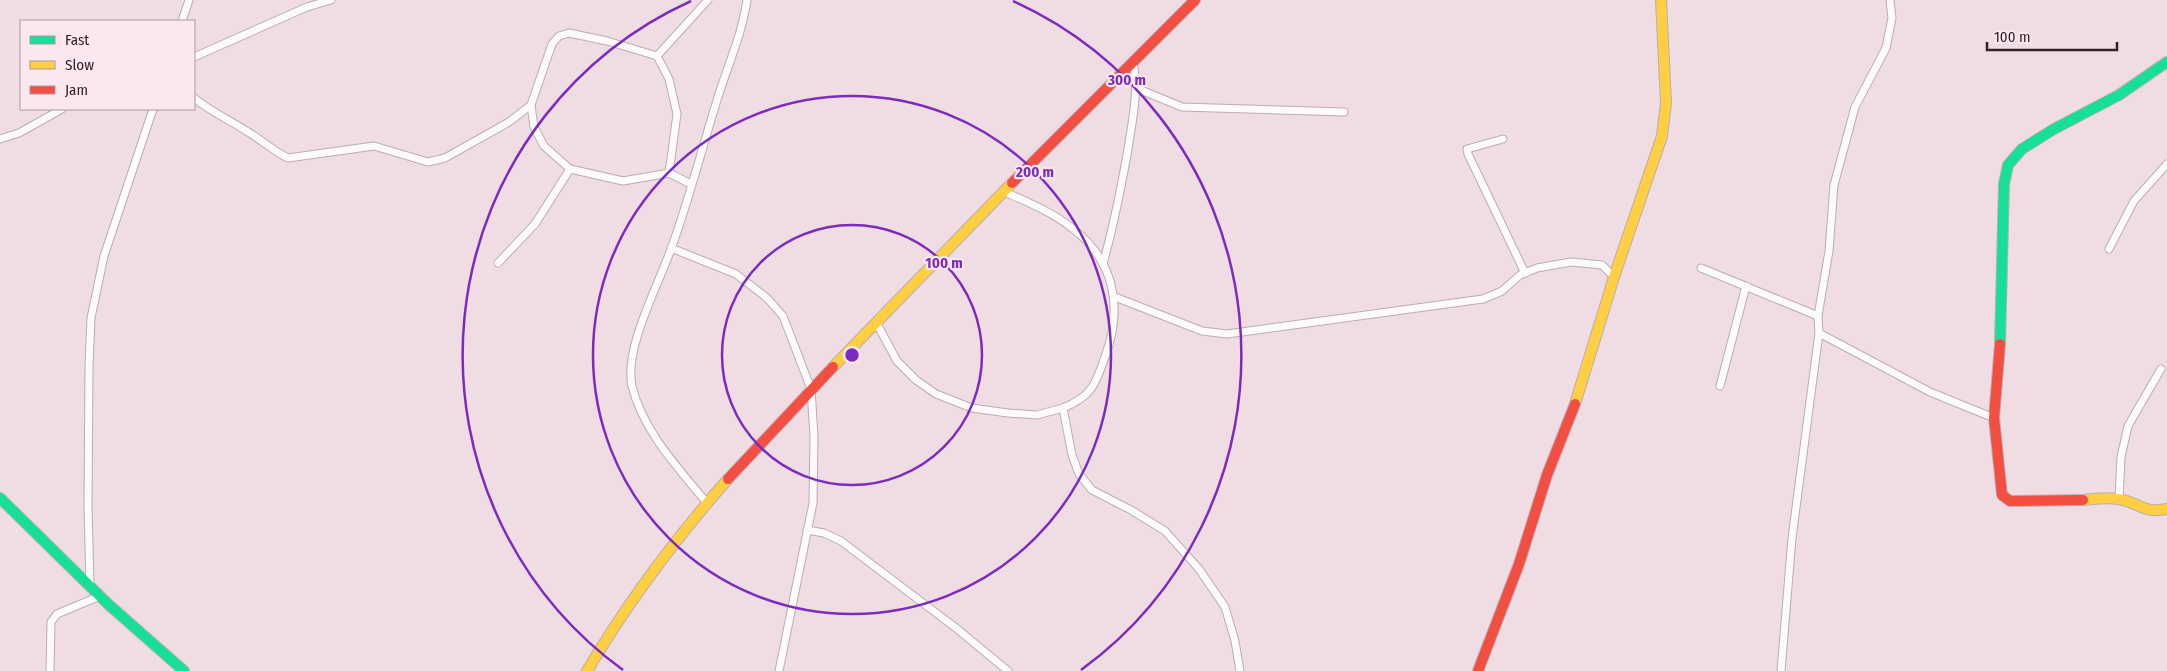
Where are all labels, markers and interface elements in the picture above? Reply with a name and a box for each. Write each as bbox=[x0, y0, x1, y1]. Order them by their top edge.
legend bbox=[20, 20, 195, 110]
scale bar bbox=[1987, 20, 2117, 52]
text: 100 m bbox=[1994, 28, 2031, 46]
text: Fast bbox=[65, 31, 89, 49]
text: Slow bbox=[65, 56, 94, 74]
text: 300 m bbox=[1107, 71, 1146, 89]
text: Jam bbox=[65, 81, 88, 99]
text: 200 m bbox=[1015, 163, 1054, 181]
text: 100 m bbox=[925, 254, 963, 272]
centre of rings bbox=[843, 346, 861, 364]

